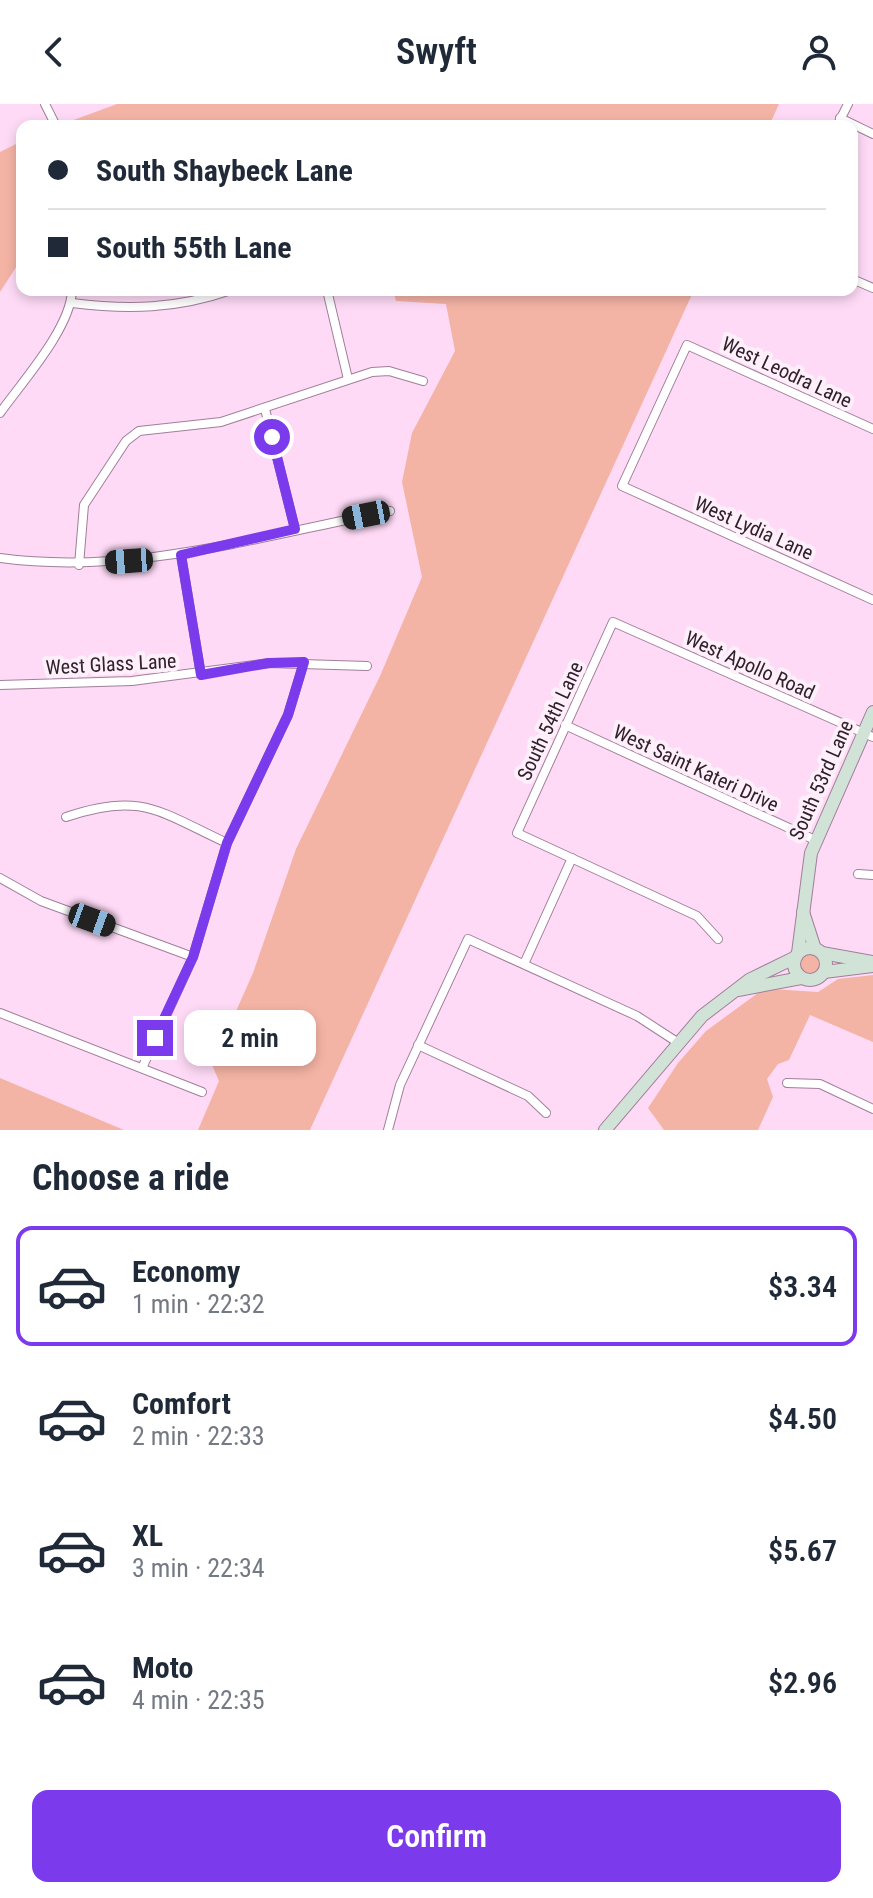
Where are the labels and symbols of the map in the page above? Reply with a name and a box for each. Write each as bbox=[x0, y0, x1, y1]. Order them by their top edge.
street label: West Leodra Lane bbox=[718, 331, 856, 413]
route start bbox=[254, 419, 290, 455]
street label: West Lydia Lane bbox=[691, 491, 817, 565]
car bbox=[340, 499, 392, 531]
car bbox=[104, 547, 154, 575]
street label: West Apollo Road bbox=[681, 626, 819, 704]
street label: West Glass Lane bbox=[45, 649, 177, 679]
street label: South 54th Lane bbox=[512, 658, 588, 784]
street label: South 53rd Lane bbox=[784, 716, 858, 844]
street label: West Saint Kateri Drive bbox=[610, 719, 782, 817]
car bbox=[65, 901, 119, 939]
callout: 2 min bbox=[183, 1010, 315, 1066]
route end bbox=[137, 1020, 173, 1056]

